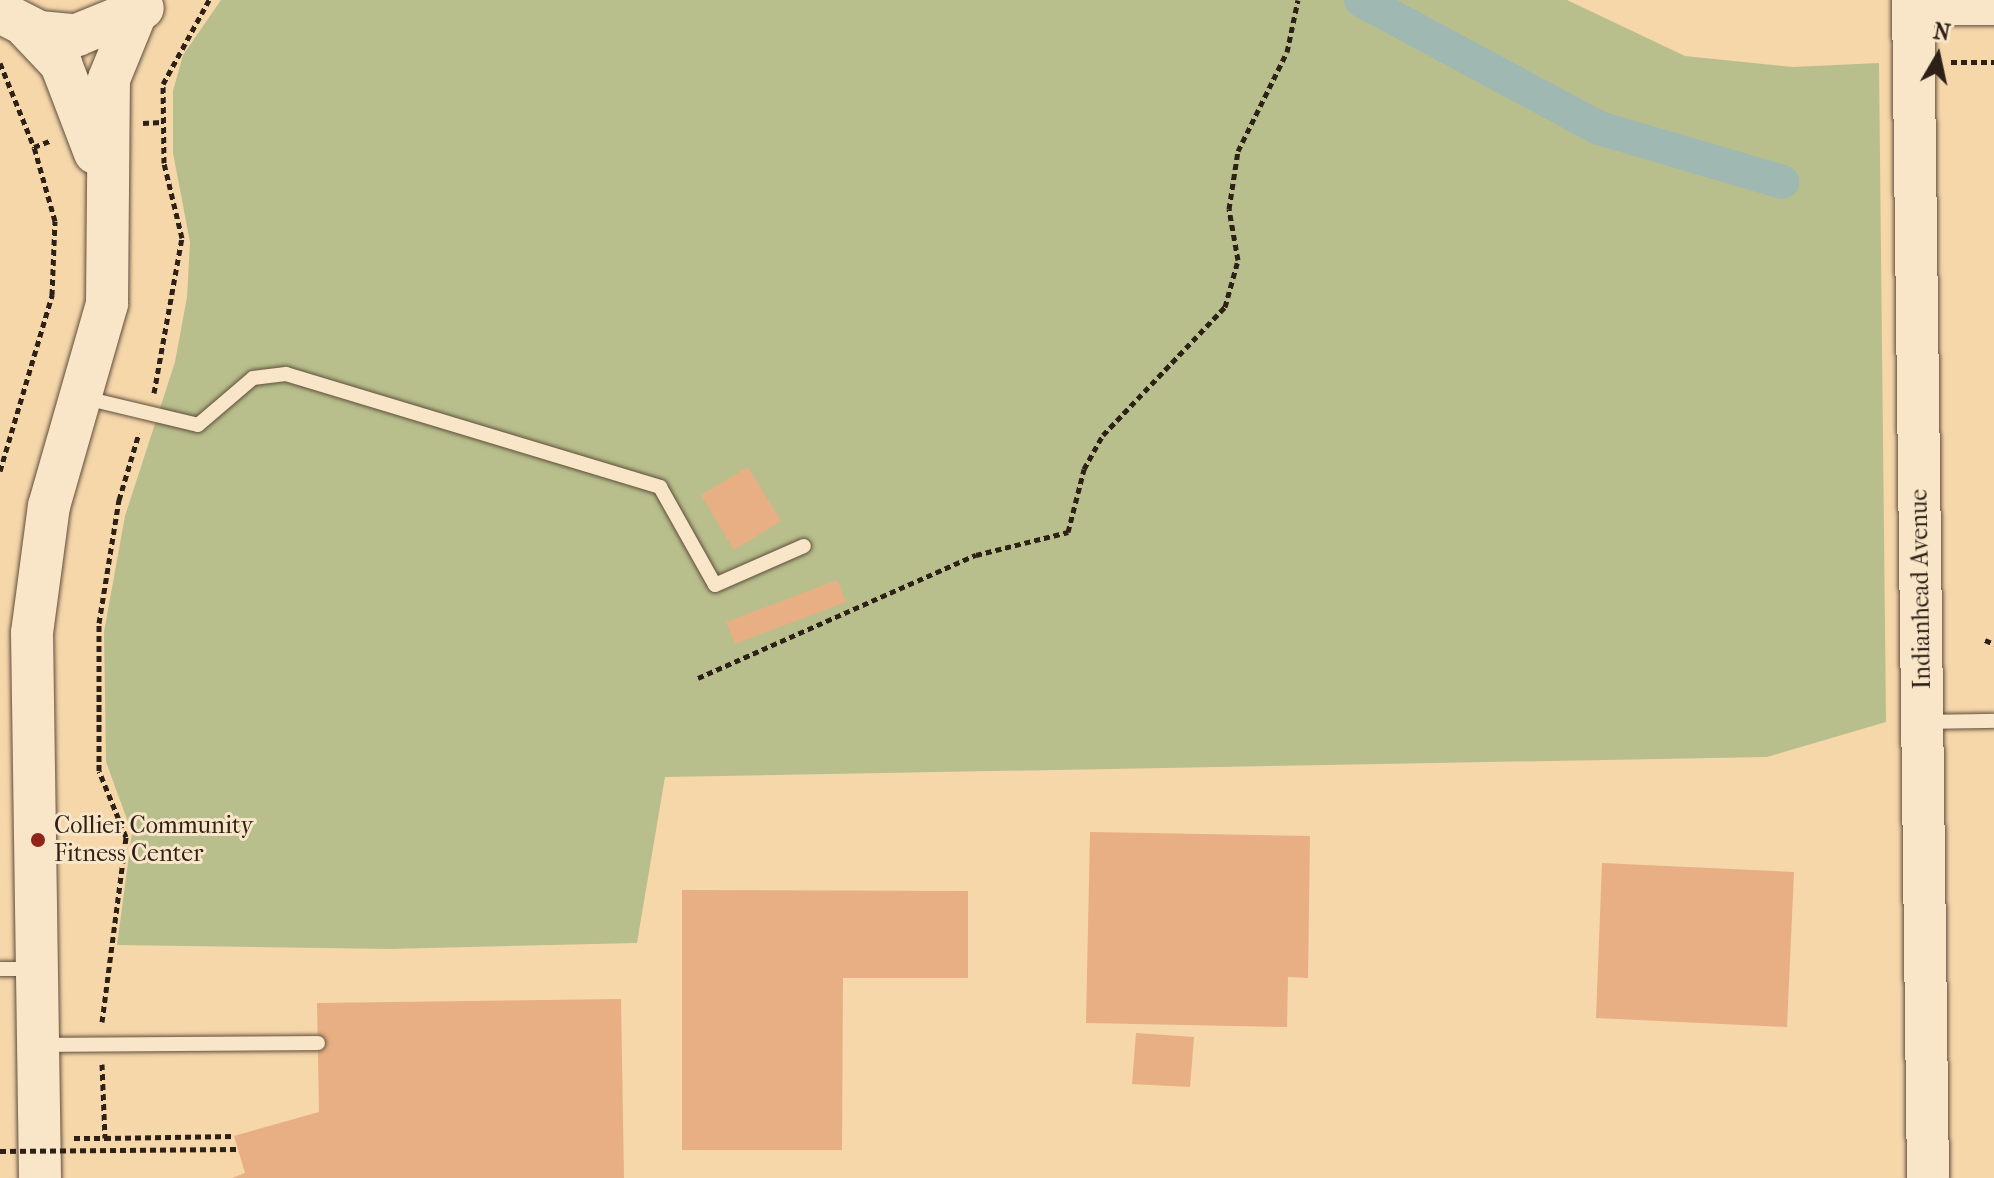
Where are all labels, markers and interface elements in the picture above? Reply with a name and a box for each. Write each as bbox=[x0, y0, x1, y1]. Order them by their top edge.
north arrow bbox=[1898, 16, 1978, 96]
text: N bbox=[1931, 18, 1952, 46]
street label: Indianhead Avenue bbox=[1905, 489, 1937, 689]
place label: Collier Community Fitness Center bbox=[54, 812, 253, 868]
marker: Collier Community Fitness Center bbox=[29, 831, 47, 849]

